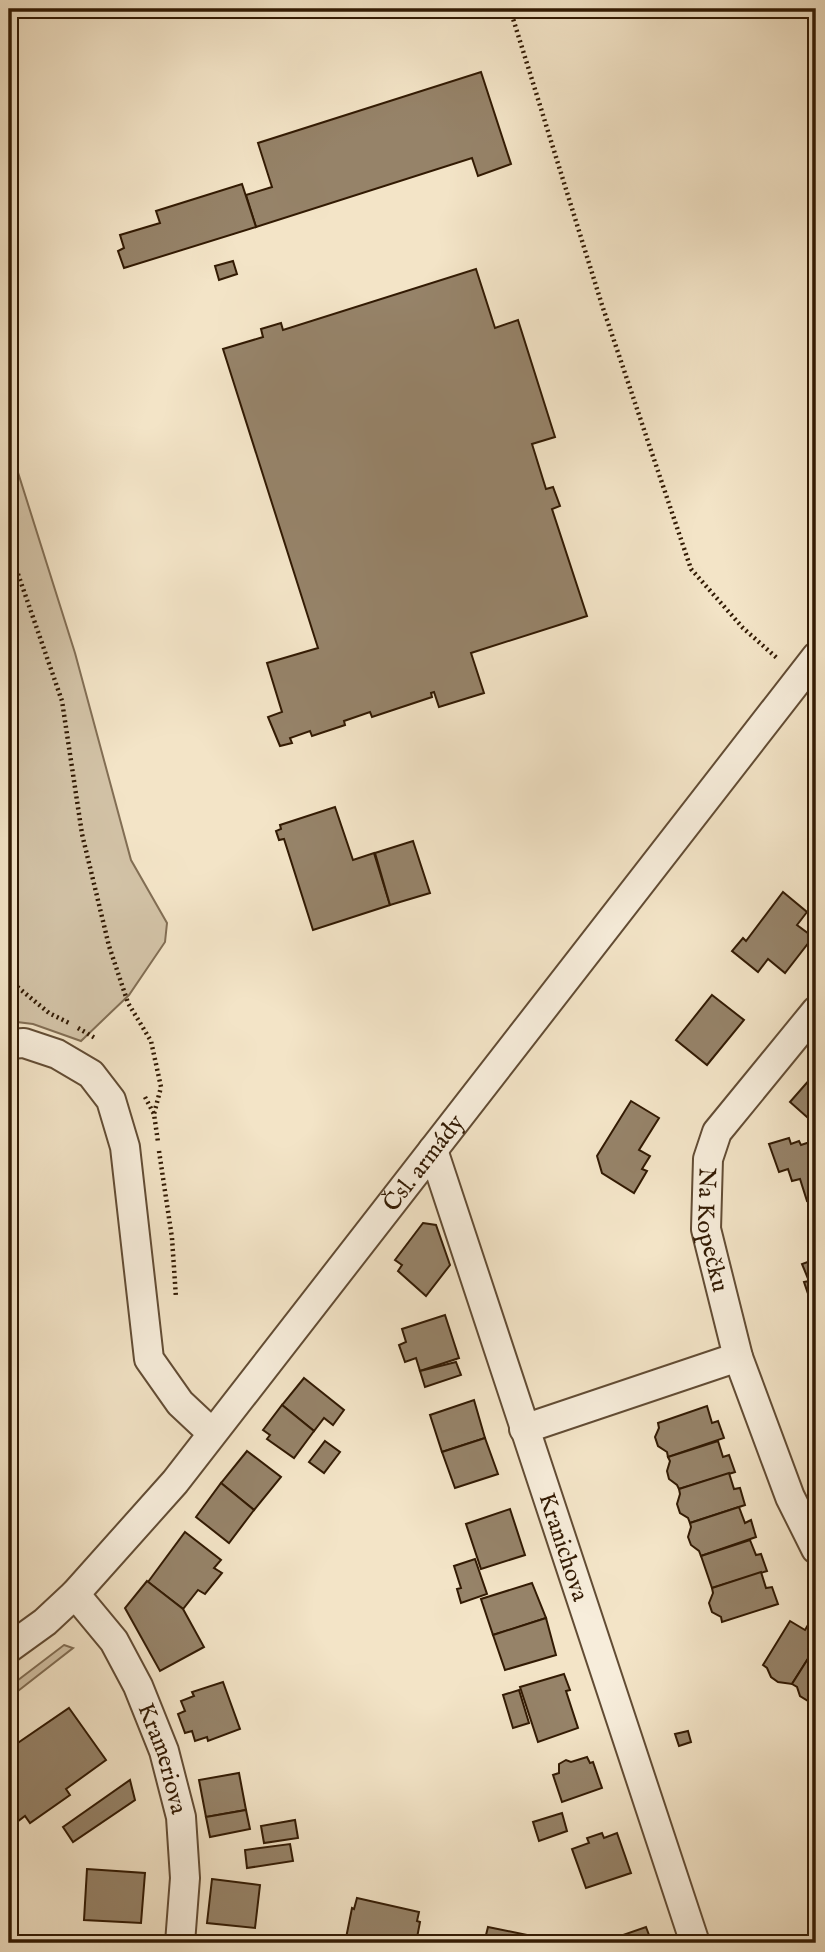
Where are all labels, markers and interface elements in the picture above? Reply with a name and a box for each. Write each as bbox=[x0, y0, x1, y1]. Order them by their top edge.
street label: Čsl. armády bbox=[377, 1108, 472, 1219]
street label: Na Kopečku bbox=[689, 1167, 735, 1295]
street label: Kranichova bbox=[530, 1489, 595, 1606]
street label: Krameriova bbox=[129, 1699, 194, 1818]

